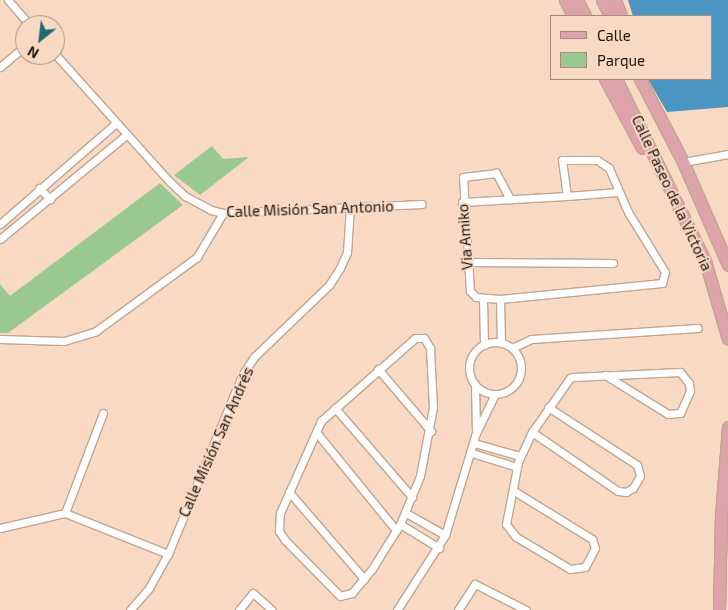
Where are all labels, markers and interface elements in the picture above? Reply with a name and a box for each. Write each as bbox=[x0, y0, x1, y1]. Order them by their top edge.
north arrow bbox=[15, 15, 65, 65]
legend bbox=[550, 15, 713, 80]
text: Calle bbox=[597, 26, 631, 44]
text: N bbox=[24, 43, 42, 63]
text: Parque bbox=[597, 51, 645, 69]
street label: Calle Paseo de la Victoria bbox=[628, 112, 716, 274]
street label: Calle Misión San Antonio bbox=[226, 197, 394, 221]
street label: Via Amiko bbox=[454, 203, 476, 271]
street label: Calle Misión San Andrés bbox=[175, 364, 257, 520]

